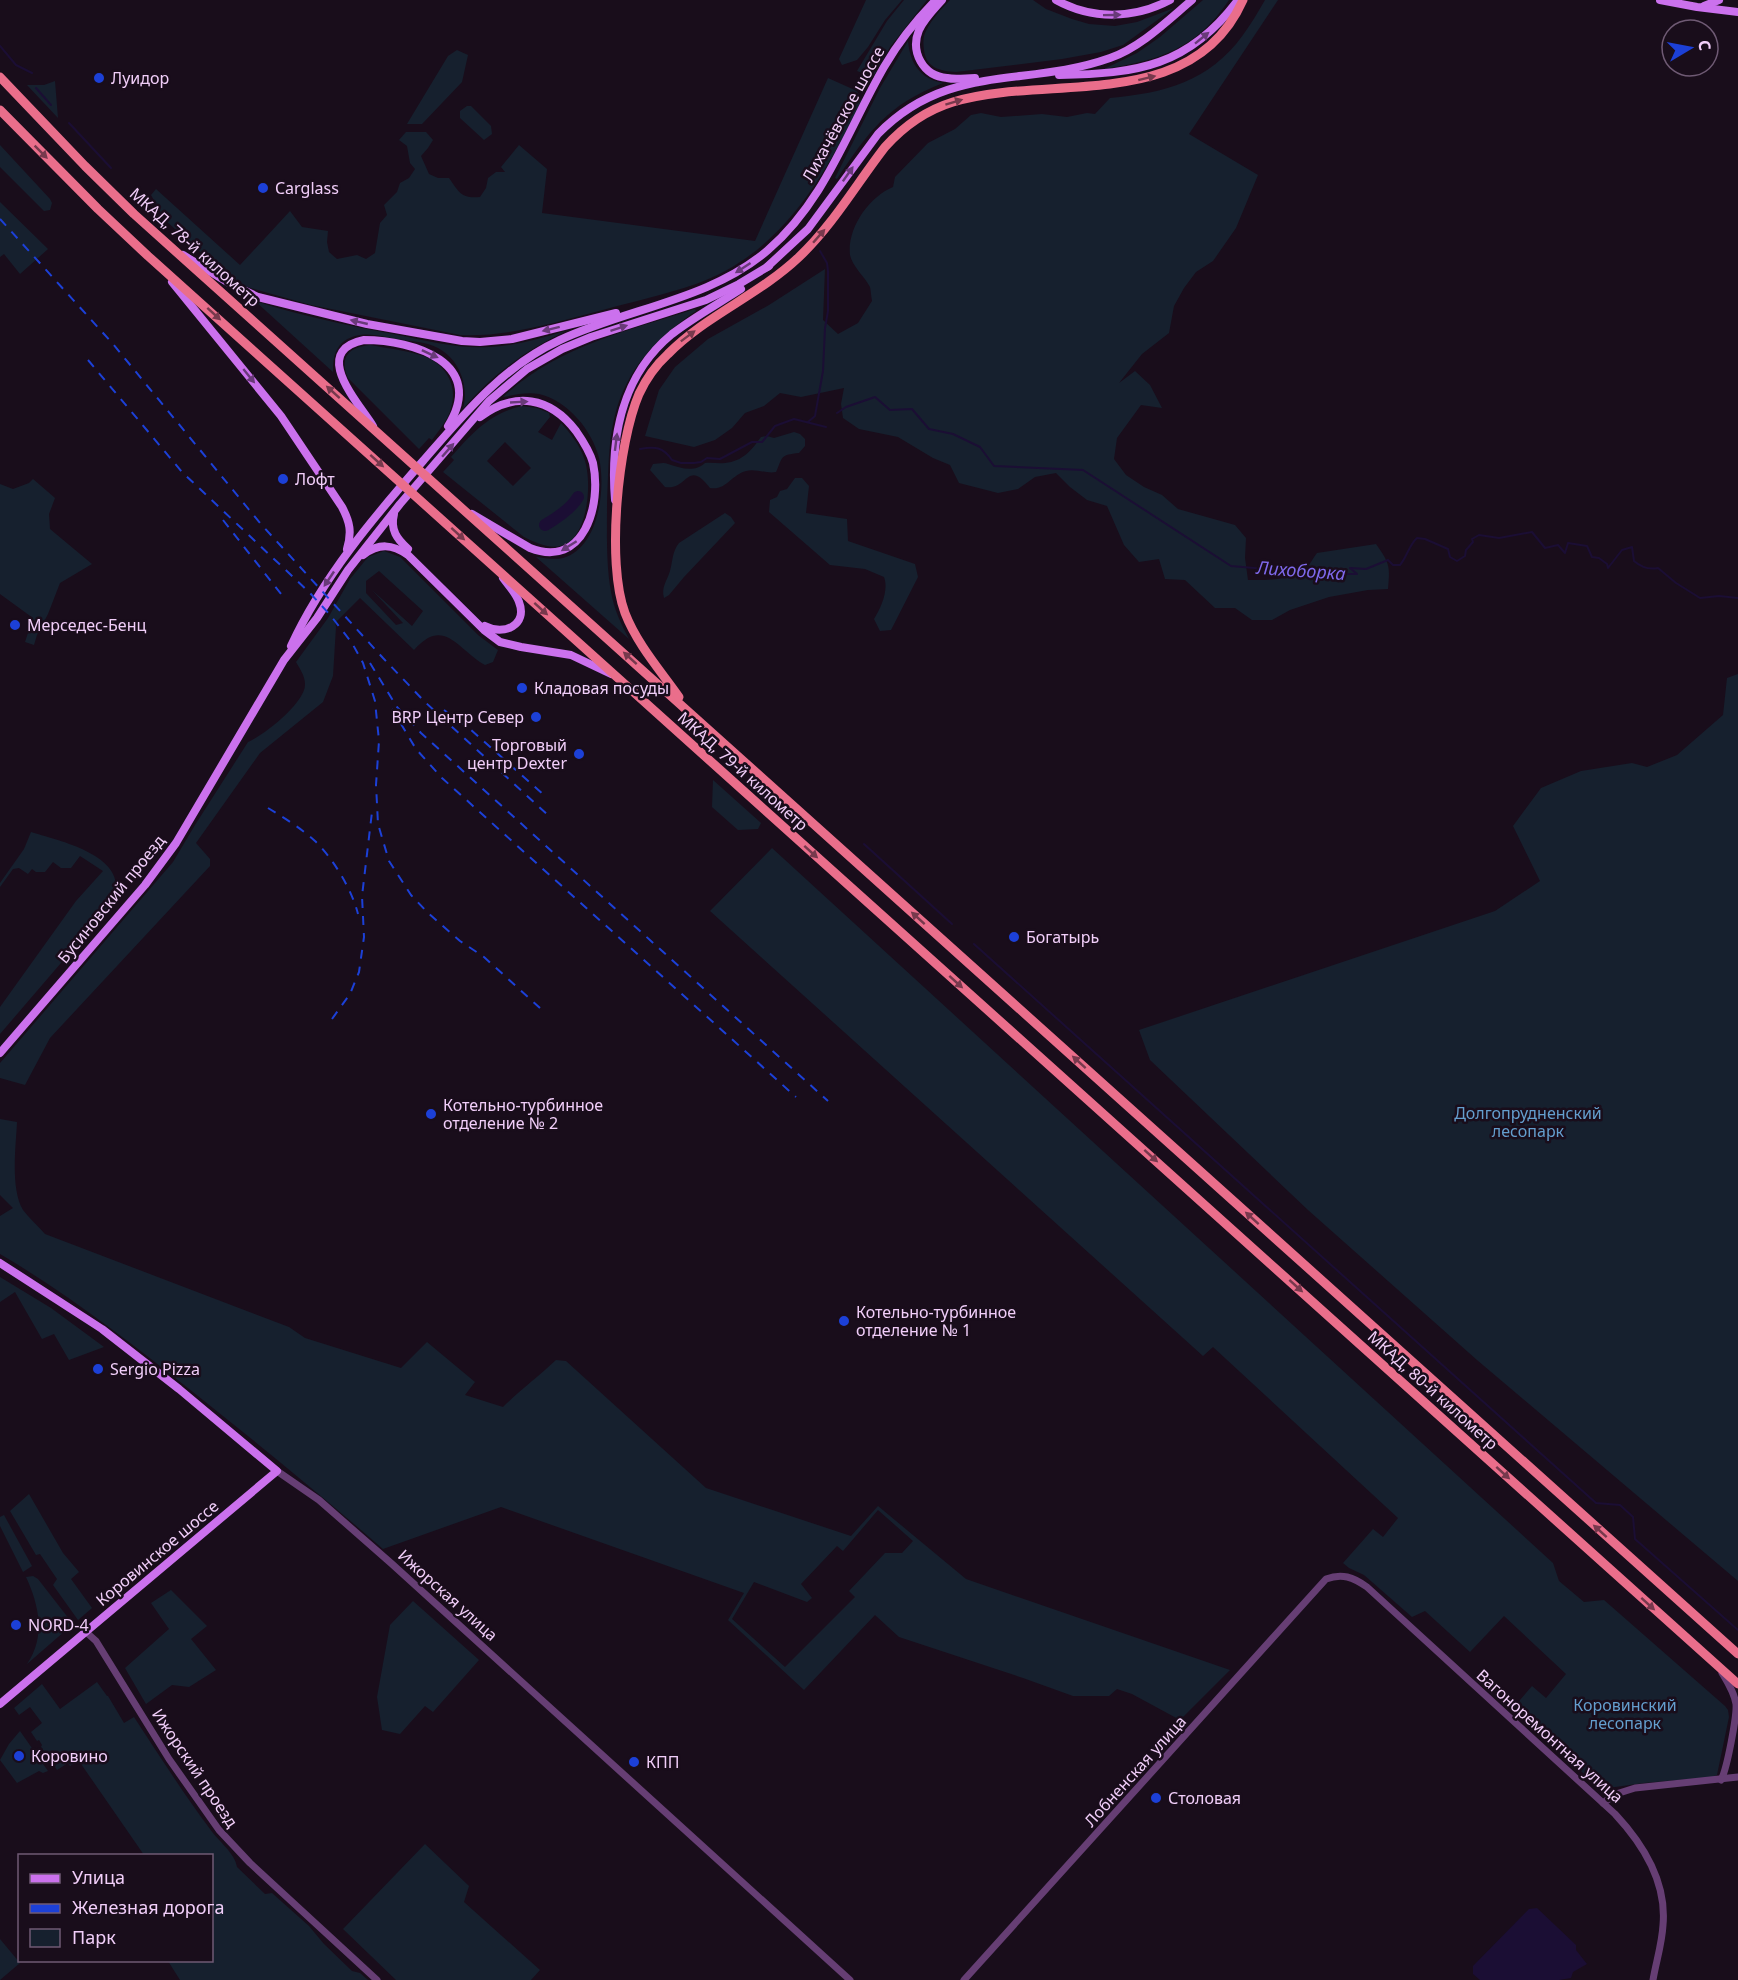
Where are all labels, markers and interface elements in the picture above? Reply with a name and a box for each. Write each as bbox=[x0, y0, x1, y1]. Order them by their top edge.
one-way arrow bbox=[1103, 10, 1122, 19]
north arrow bbox=[1660, 18, 1720, 78]
one-way arrow bbox=[1194, 32, 1209, 45]
text: С bbox=[1693, 38, 1717, 52]
street label: Лихачёвское шоссе bbox=[797, 42, 889, 186]
place label: Луидор bbox=[111, 67, 169, 89]
marker: Луидор bbox=[92, 71, 106, 85]
one-way arrow bbox=[1138, 72, 1156, 82]
one-way arrow bbox=[945, 97, 963, 106]
one-way arrow bbox=[33, 145, 47, 159]
one-way arrow bbox=[842, 166, 854, 182]
place label: Carglass bbox=[275, 177, 339, 199]
marker: Carglass bbox=[256, 181, 270, 195]
street label: МКАД, 78-й километр bbox=[125, 183, 265, 311]
one-way arrow bbox=[812, 228, 825, 244]
one-way arrow bbox=[735, 262, 751, 274]
one-way arrow bbox=[206, 307, 221, 321]
one-way arrow bbox=[350, 316, 368, 326]
one-way arrow bbox=[610, 323, 628, 332]
one-way arrow bbox=[542, 325, 560, 335]
one-way arrow bbox=[680, 331, 695, 343]
one-way arrow bbox=[421, 349, 438, 358]
one-way arrow bbox=[243, 368, 255, 383]
one-way arrow bbox=[326, 385, 341, 399]
one-way arrow bbox=[510, 397, 529, 407]
one-way arrow bbox=[611, 432, 620, 451]
one-way arrow bbox=[441, 443, 454, 458]
one-way arrow bbox=[369, 454, 384, 467]
place label: Лофт bbox=[295, 468, 335, 490]
marker: Лофт bbox=[276, 472, 290, 486]
one-way arrow bbox=[450, 527, 465, 540]
one-way arrow bbox=[561, 540, 578, 551]
water label: Лихоборка bbox=[1255, 555, 1347, 585]
one-way arrow bbox=[324, 571, 335, 587]
one-way arrow bbox=[533, 602, 548, 615]
place label: Мерседес-Бенц bbox=[27, 614, 146, 636]
marker: Мерседес-Бенц bbox=[8, 618, 22, 632]
one-way arrow bbox=[622, 651, 637, 665]
place label: Кладовая посуды bbox=[534, 677, 669, 699]
marker: Кладовая посуды bbox=[515, 681, 529, 695]
place label: BRP Центр Север bbox=[391, 706, 524, 728]
street label: МКАД, 79-й километр bbox=[673, 707, 813, 835]
marker: BRP Центр Север bbox=[529, 710, 543, 724]
place label: Торговый центр Dexter bbox=[467, 734, 567, 774]
marker: Торговый центр Dexter bbox=[572, 747, 586, 761]
street label: Бусиновский проезд bbox=[52, 830, 170, 968]
one-way arrow bbox=[803, 845, 818, 858]
one-way arrow bbox=[911, 912, 926, 925]
place label: Богатырь bbox=[1026, 926, 1099, 948]
marker: Богатырь bbox=[1007, 930, 1021, 944]
one-way arrow bbox=[949, 975, 964, 989]
one-way arrow bbox=[1072, 1056, 1087, 1069]
place label: Котельно-турбинное отделение № 2 bbox=[443, 1094, 603, 1134]
park label: Долгопрудненский лесопарк bbox=[1454, 1102, 1602, 1142]
marker: Котельно-турбинное отделение № 2 bbox=[424, 1107, 438, 1121]
one-way arrow bbox=[1143, 1149, 1158, 1162]
one-way arrow bbox=[1245, 1211, 1260, 1225]
one-way arrow bbox=[1288, 1279, 1303, 1293]
place label: Котельно-турбинное отделение № 1 bbox=[856, 1301, 1016, 1341]
marker: Котельно-турбинное отделение № 1 bbox=[837, 1314, 851, 1328]
street label: МКАД, 80-й километр bbox=[1363, 1326, 1503, 1454]
place label: Sergio Pizza bbox=[110, 1358, 200, 1380]
marker: Sergio Pizza bbox=[91, 1362, 105, 1376]
one-way arrow bbox=[1495, 1466, 1510, 1479]
street label: Коровинское шоссе bbox=[91, 1495, 223, 1611]
one-way arrow bbox=[1593, 1524, 1608, 1538]
street label: Ижорская улица bbox=[393, 1544, 503, 1646]
one-way arrow bbox=[1640, 1597, 1655, 1610]
place label: NORD-4 bbox=[28, 1614, 89, 1636]
marker: NORD-4 bbox=[9, 1618, 23, 1632]
street label: Вагоноремонтная улица bbox=[1472, 1664, 1628, 1808]
park label: Коровинский лесопарк bbox=[1573, 1694, 1677, 1734]
street label: Ижорский проезд bbox=[147, 1704, 243, 1832]
street label: Лобненская улица bbox=[1079, 1711, 1191, 1831]
place label: Коровино bbox=[31, 1745, 108, 1767]
marker: Коровино bbox=[12, 1749, 26, 1763]
place label: КПП bbox=[646, 1751, 679, 1773]
marker: КПП bbox=[627, 1755, 641, 1769]
place label: Столовая bbox=[1168, 1787, 1241, 1809]
marker: Столовая bbox=[1149, 1791, 1163, 1805]
legend bbox=[18, 1854, 213, 1962]
text: Улица bbox=[72, 1865, 125, 1889]
text: Железная дорога bbox=[72, 1895, 224, 1919]
text: Парк bbox=[72, 1925, 116, 1949]

